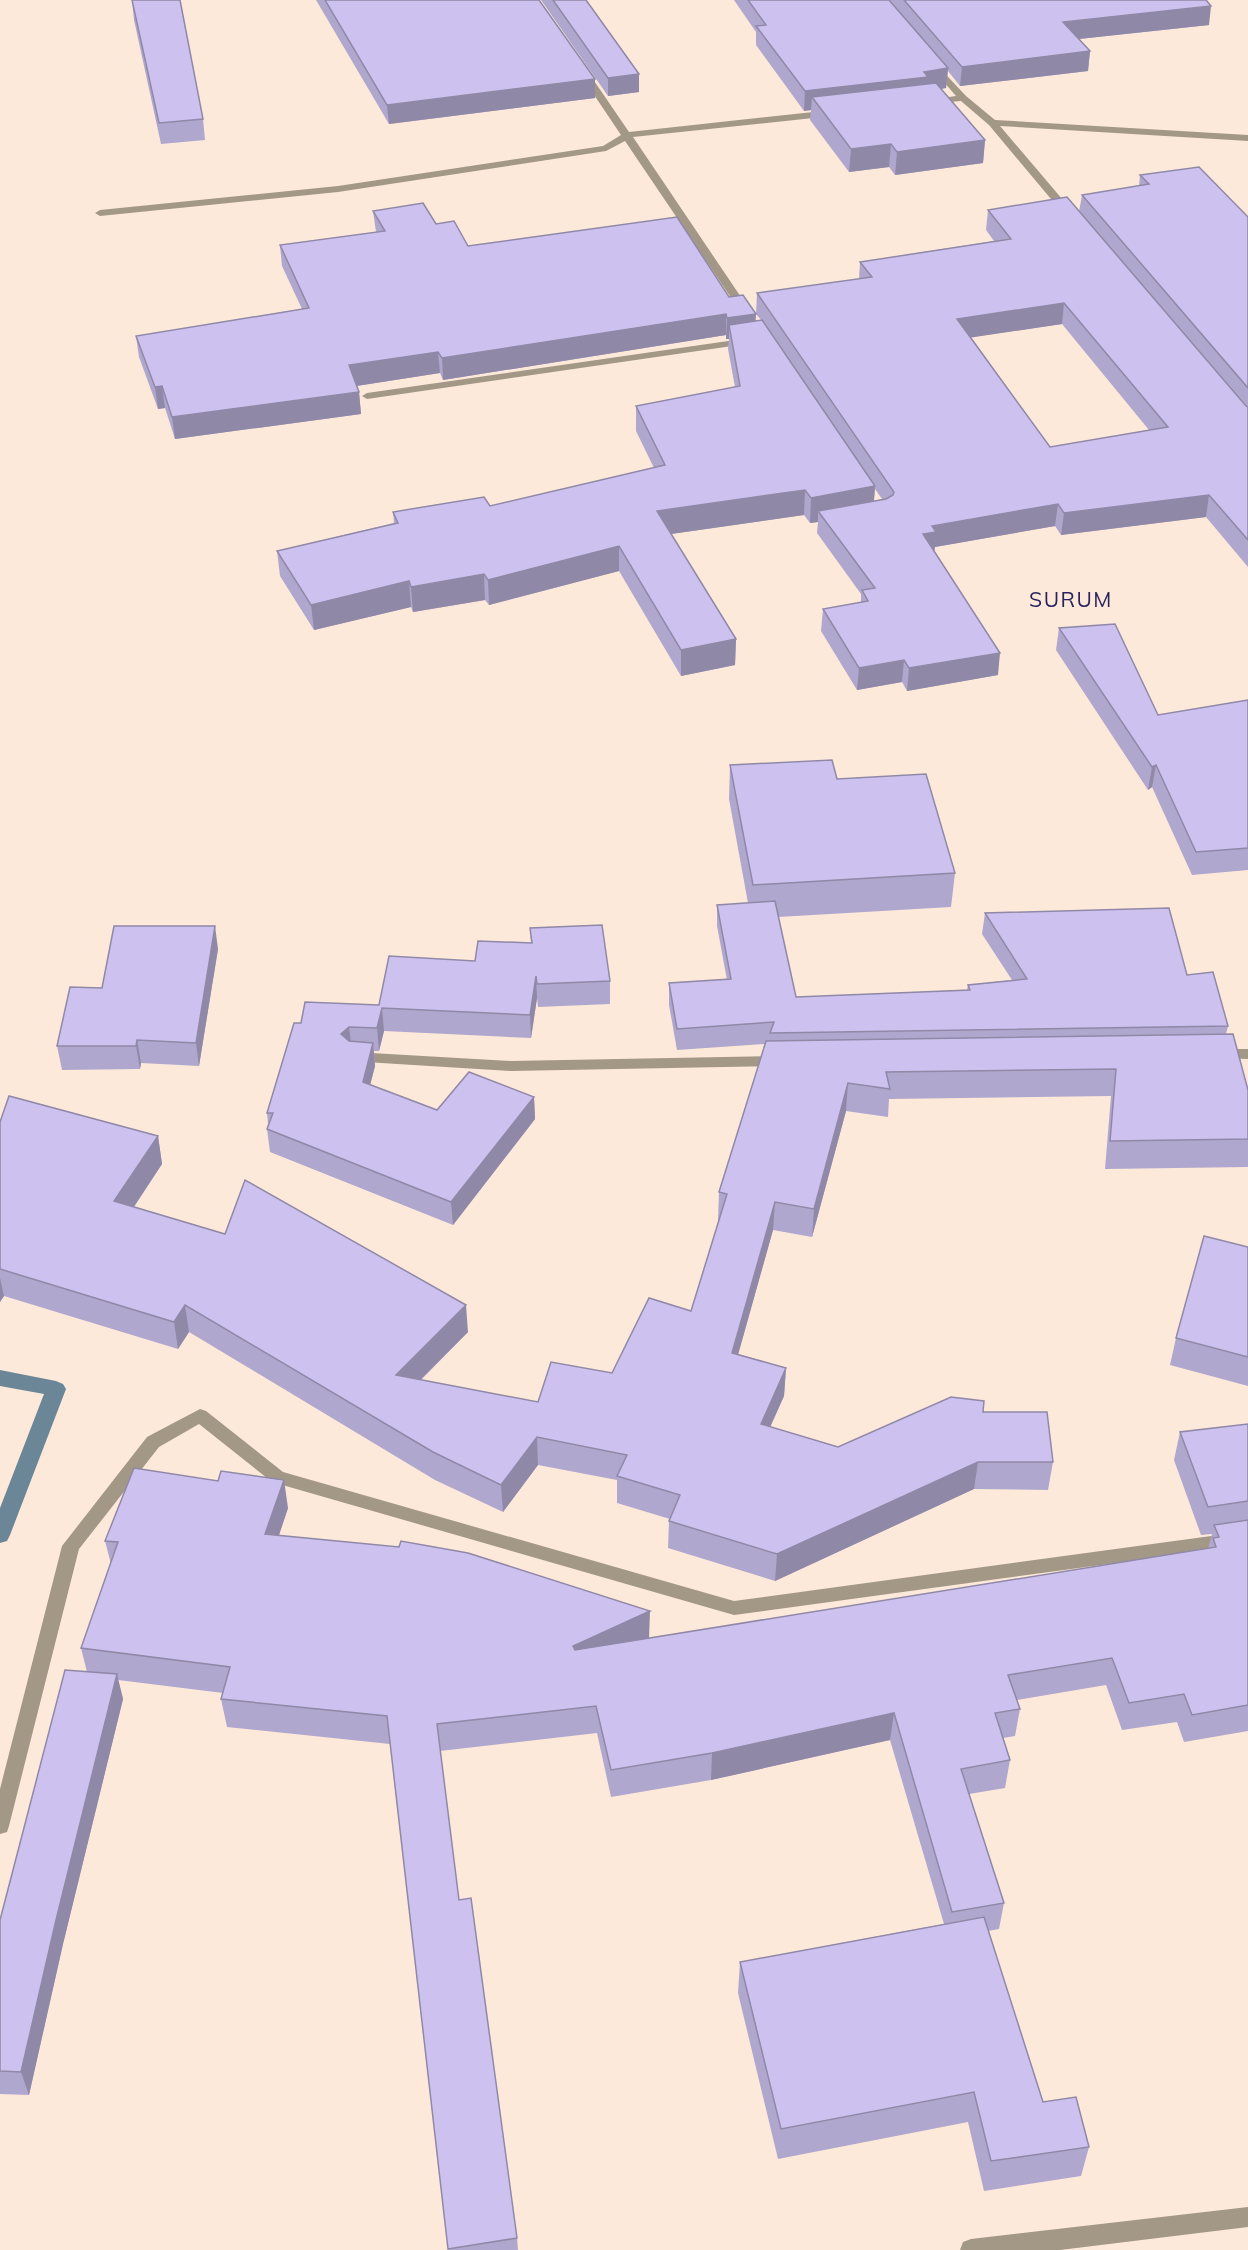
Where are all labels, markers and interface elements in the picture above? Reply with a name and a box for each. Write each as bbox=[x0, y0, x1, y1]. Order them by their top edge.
district label: SURUM bbox=[1029, 586, 1113, 612]

